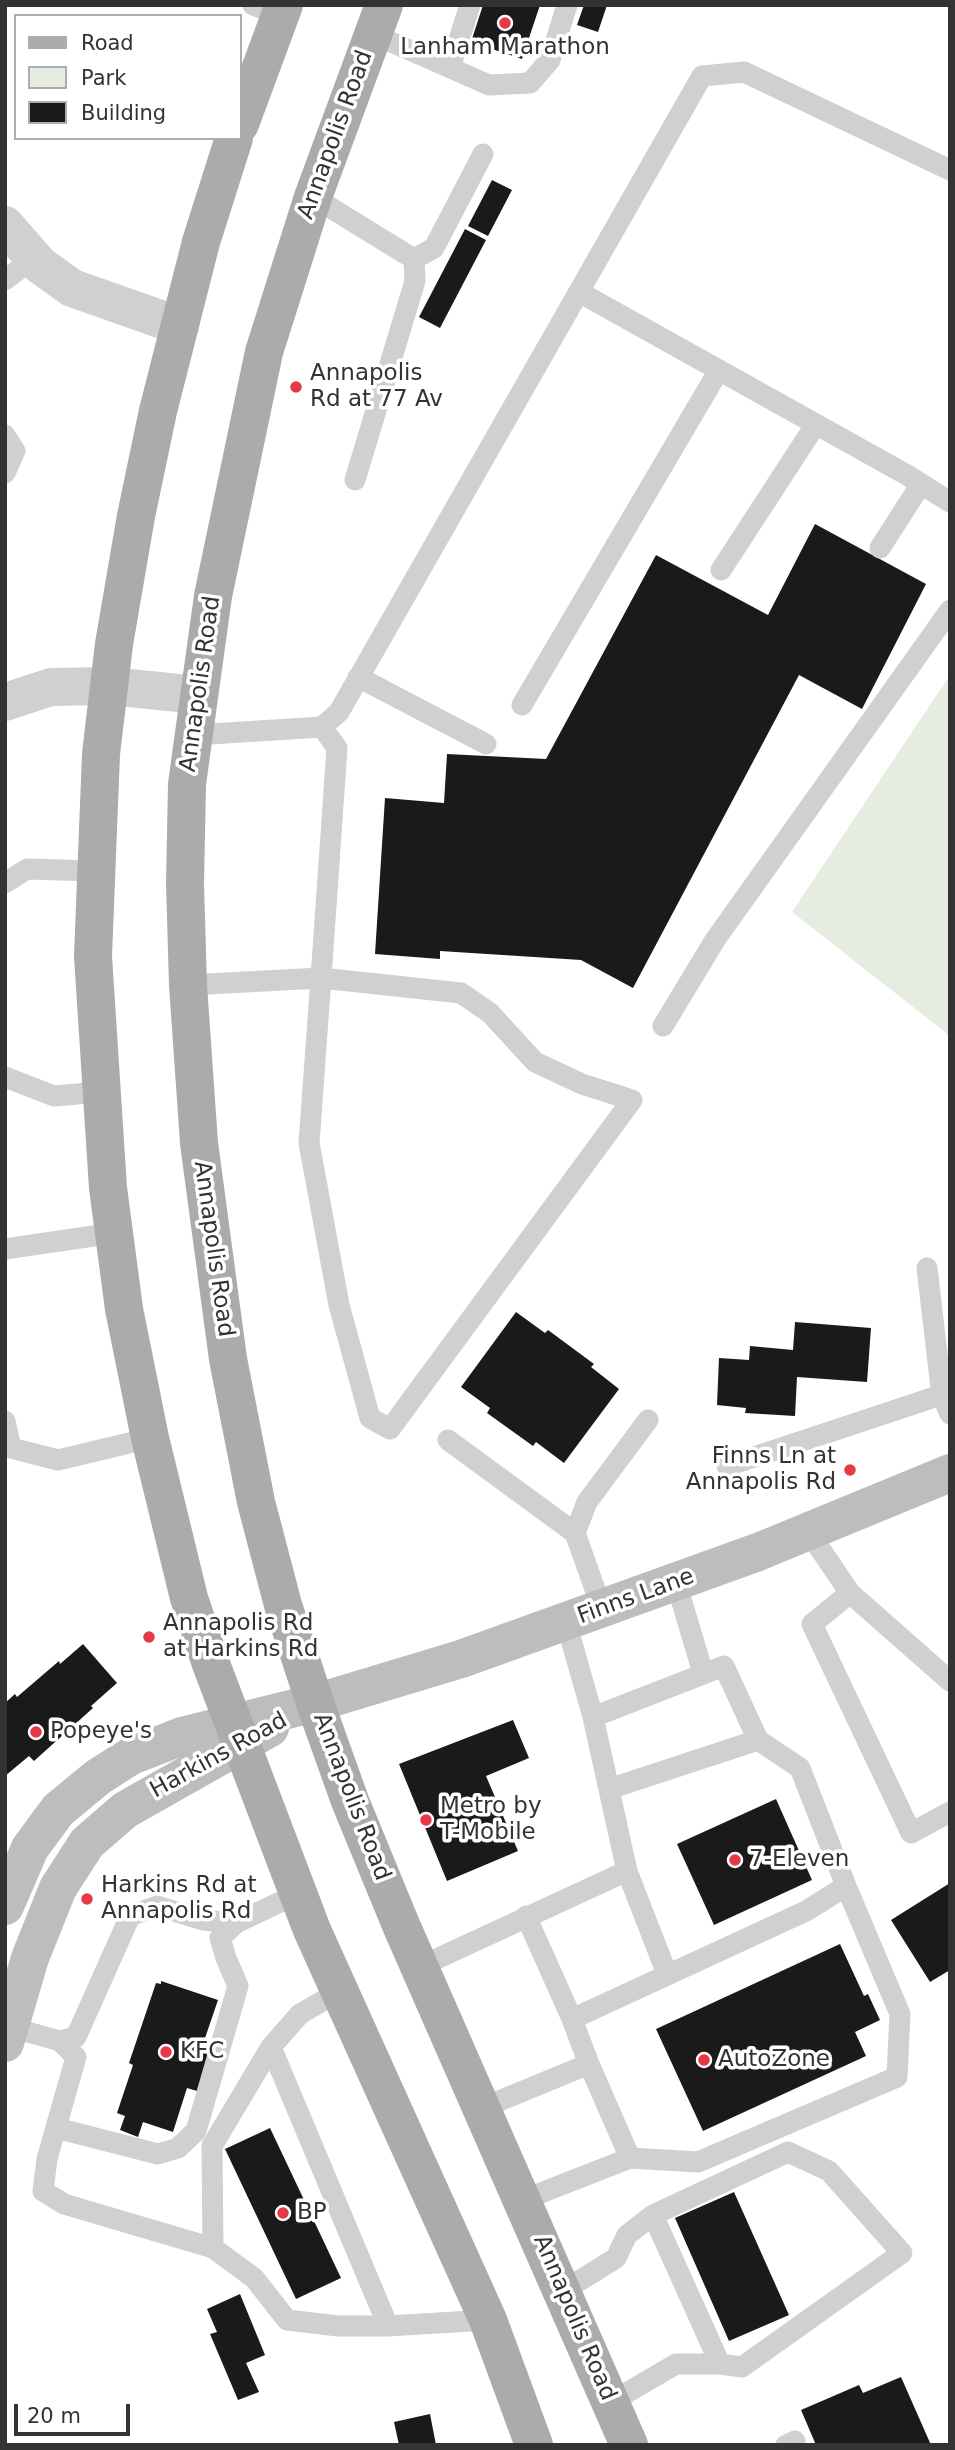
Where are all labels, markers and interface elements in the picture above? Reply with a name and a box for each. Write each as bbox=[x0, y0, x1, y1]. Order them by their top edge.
legend bbox=[14, 14, 242, 140]
marker: Lanham Marathon bbox=[497, 15, 513, 31]
text: Road bbox=[81, 31, 134, 55]
place label: Lanham Marathon bbox=[400, 34, 610, 62]
street label: Annapolis Road bbox=[293, 47, 379, 223]
text: Park bbox=[81, 66, 126, 90]
text: Building bbox=[81, 101, 166, 125]
place label: Annapolis Rd at 77 Av bbox=[310, 360, 443, 414]
marker: Annapolis Rd at 77 Av bbox=[288, 379, 304, 395]
street label: Annapolis Road bbox=[175, 594, 227, 774]
street label: Annapolis Road bbox=[187, 1159, 239, 1339]
place label: Finns Ln at Annapolis Rd bbox=[686, 1443, 836, 1497]
marker: Finns Ln at Annapolis Rd bbox=[842, 1462, 858, 1478]
street label: Finns Lane bbox=[574, 1563, 698, 1631]
place label: Annapolis Rd at Harkins Rd bbox=[163, 1610, 318, 1664]
marker: Annapolis Rd at Harkins Rd bbox=[141, 1629, 157, 1645]
street label: Harkins Road bbox=[146, 1707, 292, 1805]
street label: Annapolis Road bbox=[306, 1709, 396, 1885]
place label: Popeye's bbox=[50, 1718, 152, 1746]
marker: Popeye's bbox=[28, 1724, 44, 1740]
place label: Metro by T-Mobile bbox=[440, 1793, 542, 1847]
marker: Metro by T-Mobile bbox=[418, 1812, 434, 1828]
place label: 7-Eleven bbox=[749, 1846, 849, 1874]
marker: 7-Eleven bbox=[727, 1852, 743, 1868]
place label: Harkins Rd at Annapolis Rd bbox=[101, 1872, 256, 1926]
marker: Harkins Rd at Annapolis Rd bbox=[79, 1891, 95, 1907]
place label: KFC bbox=[180, 2038, 224, 2066]
marker: KFC bbox=[158, 2044, 174, 2060]
place label: AutoZone bbox=[718, 2046, 830, 2074]
marker: AutoZone bbox=[696, 2052, 712, 2068]
place label: BP bbox=[297, 2199, 327, 2227]
marker: BP bbox=[275, 2205, 291, 2221]
street label: Annapolis Road bbox=[527, 2231, 621, 2405]
scale bar bbox=[18, 2390, 133, 2434]
text: 20 m bbox=[27, 2404, 81, 2428]

